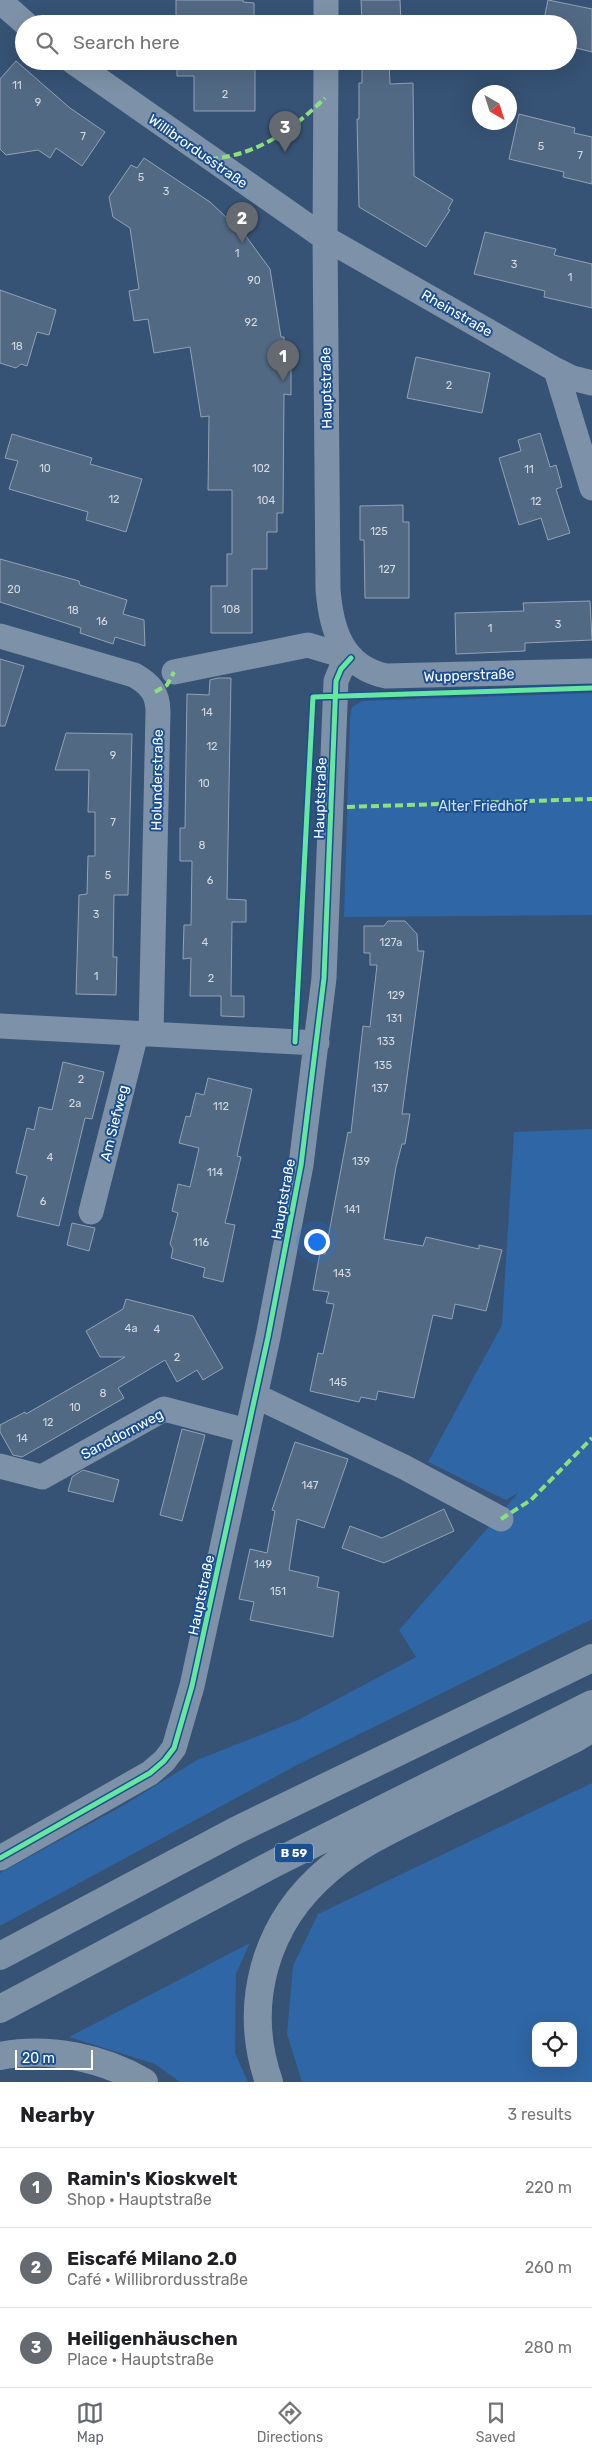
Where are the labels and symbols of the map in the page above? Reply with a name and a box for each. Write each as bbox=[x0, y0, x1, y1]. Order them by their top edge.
house number: 11 bbox=[12, 79, 22, 92]
north arrow bbox=[472, 85, 517, 130]
house number: 2 bbox=[222, 88, 228, 101]
house number: 9 bbox=[35, 96, 41, 109]
street label: Willibrordusstraße bbox=[145, 111, 251, 192]
pin: 3 bbox=[269, 111, 301, 152]
house number: 7 bbox=[80, 130, 86, 143]
house number: 5 bbox=[538, 140, 545, 153]
house number: 7 bbox=[577, 149, 583, 162]
house number: 5 bbox=[138, 171, 145, 184]
house number: 3 bbox=[163, 185, 170, 198]
pin: 2 bbox=[226, 202, 258, 243]
house number: 1 bbox=[235, 247, 239, 260]
house number: 3 bbox=[511, 258, 518, 271]
house number: 1 bbox=[568, 271, 572, 284]
house number: 90 bbox=[247, 274, 261, 287]
street label: Rheinstraße bbox=[418, 286, 495, 341]
house number: 92 bbox=[245, 316, 257, 329]
house number: 18 bbox=[11, 340, 23, 353]
pin: 1 bbox=[267, 340, 299, 381]
street label: Hauptstraße bbox=[317, 347, 336, 429]
house number: 2 bbox=[446, 379, 452, 392]
house number: 10 bbox=[39, 462, 51, 475]
house number: 102 bbox=[252, 462, 270, 475]
house number: 11 bbox=[524, 463, 534, 476]
house number: 12 bbox=[108, 493, 120, 506]
house number: 104 bbox=[257, 494, 275, 507]
house number: 12 bbox=[530, 495, 542, 508]
house number: 125 bbox=[370, 525, 388, 538]
house number: 127 bbox=[379, 563, 396, 576]
house number: 20 bbox=[7, 583, 21, 596]
house number: 108 bbox=[222, 603, 240, 616]
house number: 18 bbox=[67, 604, 79, 617]
house number: 16 bbox=[96, 615, 108, 628]
house number: 3 bbox=[555, 618, 562, 631]
house number: 1 bbox=[488, 622, 492, 635]
street label: Wupperstraße bbox=[423, 665, 515, 686]
house number: 14 bbox=[201, 706, 213, 719]
street label: Holunderstraße bbox=[148, 729, 167, 831]
house number: 12 bbox=[206, 740, 218, 753]
house number: 9 bbox=[110, 749, 116, 762]
street label: Hauptstraße bbox=[311, 757, 330, 839]
house number: 10 bbox=[198, 777, 210, 790]
park label: Alter Friedhof bbox=[438, 798, 528, 815]
house number: 7 bbox=[110, 816, 116, 829]
house number: 8 bbox=[199, 839, 206, 852]
house number: 5 bbox=[105, 869, 112, 882]
house number: 6 bbox=[207, 874, 214, 887]
house number: 3 bbox=[93, 908, 100, 921]
house number: 4 bbox=[202, 936, 209, 949]
house number: 127a bbox=[380, 936, 402, 949]
house number: 1 bbox=[94, 970, 98, 983]
house number: 2 bbox=[208, 972, 214, 985]
house number: 129 bbox=[387, 989, 405, 1002]
house number: 131 bbox=[386, 1012, 402, 1025]
house number: 133 bbox=[377, 1035, 395, 1048]
house number: 135 bbox=[374, 1059, 392, 1072]
house number: 2 bbox=[78, 1073, 84, 1086]
house number: 137 bbox=[372, 1082, 389, 1095]
street label: Am Siefweg bbox=[97, 1083, 132, 1163]
house number: 2a bbox=[69, 1097, 81, 1110]
house number: 112 bbox=[213, 1100, 229, 1113]
house number: 4 bbox=[47, 1151, 54, 1164]
house number: 139 bbox=[352, 1155, 370, 1168]
street label: Hauptstraße bbox=[268, 1157, 299, 1241]
house number: 114 bbox=[207, 1166, 223, 1179]
house number: 6 bbox=[40, 1195, 47, 1208]
house number: 141 bbox=[344, 1203, 360, 1216]
your location bbox=[304, 1229, 330, 1255]
house number: 116 bbox=[193, 1236, 209, 1249]
house number: 143 bbox=[333, 1267, 351, 1280]
house number: 4a bbox=[125, 1322, 137, 1335]
house number: 4 bbox=[154, 1323, 161, 1336]
house number: 2 bbox=[174, 1351, 180, 1364]
house number: 145 bbox=[329, 1376, 347, 1389]
house number: 8 bbox=[100, 1387, 107, 1400]
house number: 10 bbox=[69, 1401, 81, 1414]
street label: Sanddornweg bbox=[78, 1406, 166, 1463]
house number: 12 bbox=[42, 1416, 54, 1429]
house number: 14 bbox=[16, 1432, 28, 1445]
house number: 147 bbox=[302, 1479, 319, 1492]
street label: Hauptstraße bbox=[185, 1553, 218, 1637]
house number: 149 bbox=[254, 1558, 272, 1571]
house number: 151 bbox=[270, 1585, 286, 1598]
road number: B 59 bbox=[275, 1844, 313, 1862]
scale bar bbox=[15, 2047, 92, 2070]

